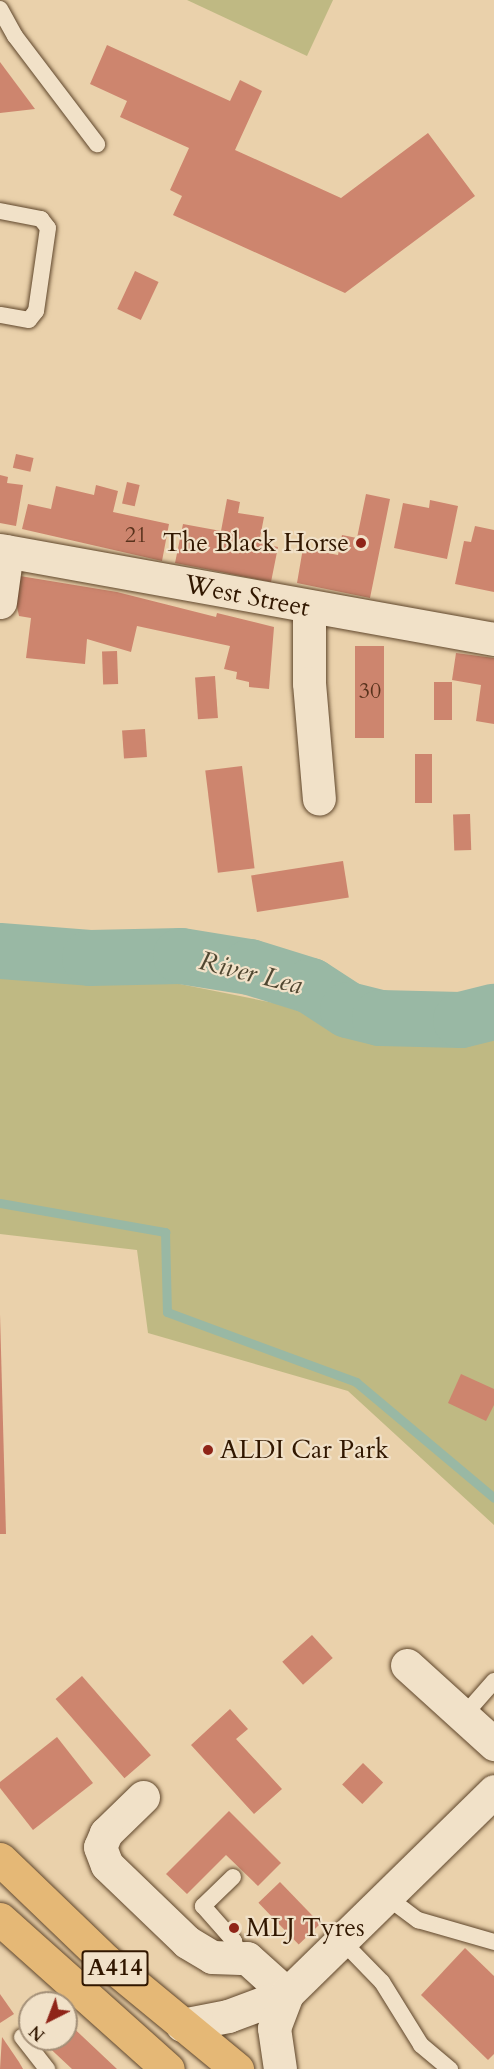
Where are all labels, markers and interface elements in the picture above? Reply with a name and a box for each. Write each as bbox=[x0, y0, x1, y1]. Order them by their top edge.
house number: 21 bbox=[125, 523, 147, 549]
place label: The Black Horse bbox=[163, 527, 349, 559]
marker: The Black Horse bbox=[354, 536, 368, 550]
street label: West Street bbox=[182, 569, 312, 623]
house number: 30 bbox=[359, 679, 381, 705]
water label: River Lea bbox=[196, 945, 306, 1001]
place label: ALDI Car Park bbox=[220, 1434, 389, 1466]
marker: ALDI Car Park bbox=[201, 1443, 215, 1457]
place label: MLJ Tyres bbox=[246, 1912, 365, 1944]
marker: MLJ Tyres bbox=[227, 1921, 241, 1935]
road number: A414 bbox=[80, 1947, 150, 1989]
north arrow bbox=[18, 1991, 78, 2051]
text: N bbox=[25, 2020, 50, 2046]

